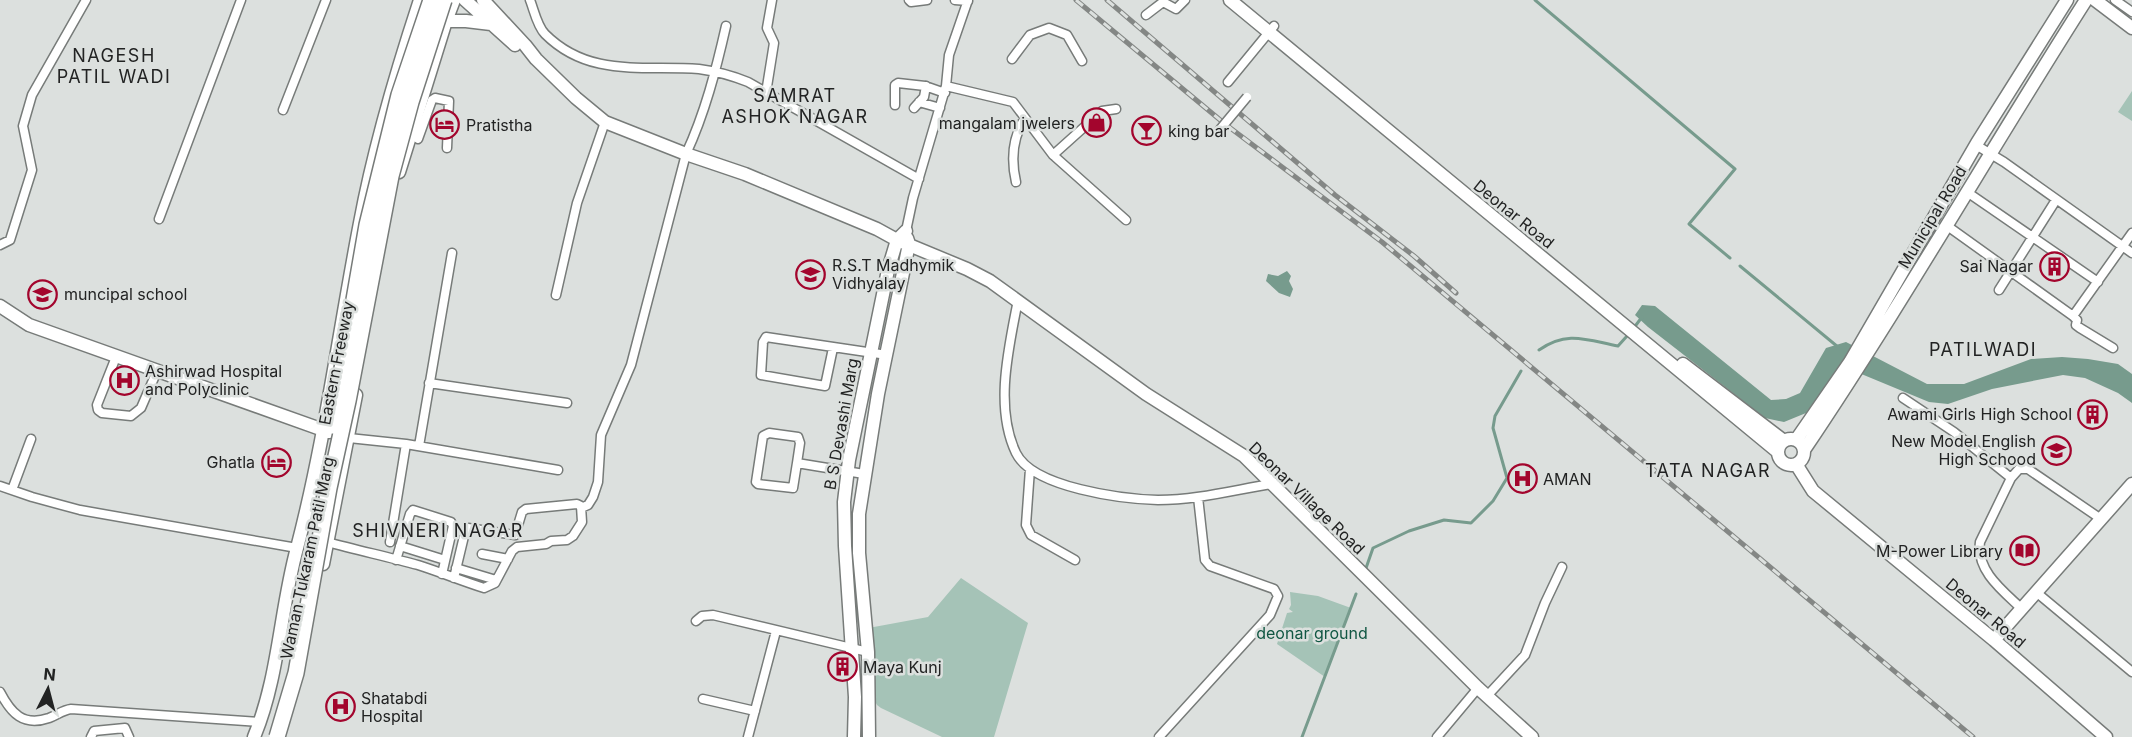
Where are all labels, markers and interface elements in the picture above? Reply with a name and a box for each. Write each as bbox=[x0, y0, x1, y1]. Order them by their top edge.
district label: NAGESH PATIL WADI bbox=[57, 45, 171, 87]
district label: SAMRAT ASHOK NAGAR bbox=[721, 85, 869, 127]
shop icon: mangalam jwelers bbox=[1080, 107, 1112, 139]
hotel icon: Pratistha bbox=[429, 109, 461, 141]
place label: mangalam jwelers bbox=[939, 113, 1075, 133]
place label: Pratistha bbox=[466, 115, 532, 135]
bar icon: king bar bbox=[1131, 115, 1163, 147]
place label: king bar bbox=[1168, 121, 1229, 141]
street label: Municipal Road bbox=[1894, 162, 1970, 272]
street label: Deonar Road bbox=[1470, 175, 1558, 253]
building icon: Sai Nagar bbox=[2038, 250, 2070, 282]
place label: R.S.T Madhymik Vidhyalay bbox=[832, 255, 954, 293]
place label: Sai Nagar bbox=[1960, 256, 2033, 276]
school or university icon: R.S.T Madhymik Vidhyalay bbox=[795, 258, 827, 290]
school or university icon: muncipal school bbox=[27, 278, 59, 310]
place label: muncipal school bbox=[64, 284, 187, 304]
street label: Eastern Freeway bbox=[314, 299, 358, 427]
district label: PATILWADI bbox=[1929, 339, 2037, 360]
street label: B S Devashi Marg bbox=[820, 357, 862, 491]
place label: Ashirwad Hospital and Polyclinic bbox=[145, 361, 282, 399]
hospital icon: Ashirwad Hospital and Polyclinic bbox=[108, 364, 140, 396]
building icon: Awami Girls High School bbox=[2077, 398, 2109, 430]
place label: Awami Girls High School bbox=[1887, 404, 2072, 424]
place label: New Model English High Schood bbox=[1891, 431, 2036, 469]
school or university icon: New Model English High Schood bbox=[2041, 434, 2073, 466]
street label: Deonar Village Road bbox=[1245, 438, 1369, 558]
hotel icon: Ghatla bbox=[260, 446, 292, 478]
place label: Ghatla bbox=[207, 452, 255, 472]
street label: Waman Tukaram Patil Marg bbox=[276, 455, 338, 661]
district label: TATA NAGAR bbox=[1645, 460, 1771, 481]
hospital icon: AMAN bbox=[1506, 463, 1538, 495]
place label: AMAN bbox=[1543, 469, 1592, 489]
district label: SHIVNERI NAGAR bbox=[352, 520, 524, 541]
library icon: M-Power Library bbox=[2008, 535, 2040, 567]
place label: M-Power Library bbox=[1876, 541, 2003, 561]
street label: Deonar Road bbox=[1942, 574, 2030, 652]
park label: deonar ground bbox=[1256, 623, 1368, 643]
building icon: Maya Kunj bbox=[826, 651, 858, 683]
place label: Maya Kunj bbox=[863, 657, 942, 677]
north arrow bbox=[18, 659, 78, 719]
text: N bbox=[42, 663, 57, 685]
place label: Shatabdi Hospital bbox=[361, 688, 427, 726]
hospital icon: Shatabdi Hospital bbox=[324, 691, 356, 723]

